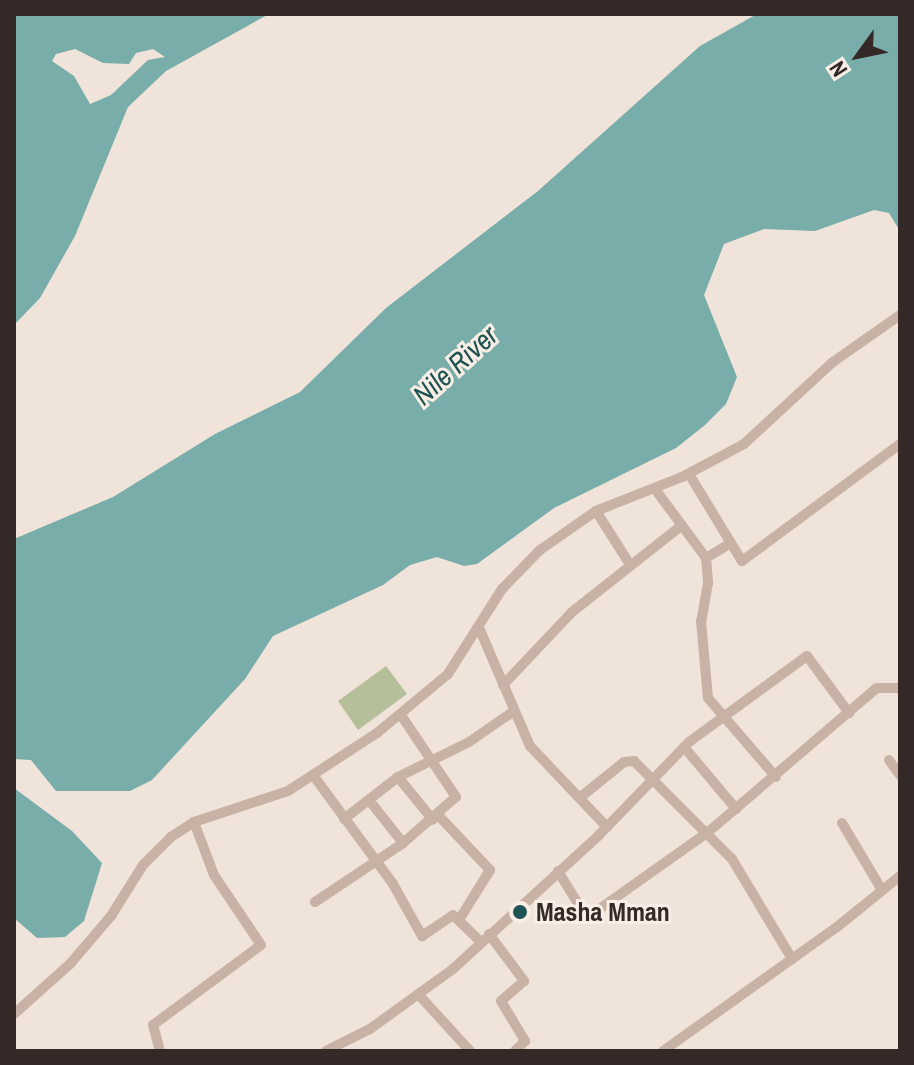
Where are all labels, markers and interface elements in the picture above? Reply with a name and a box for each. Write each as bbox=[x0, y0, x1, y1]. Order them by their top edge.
north arrow bbox=[818, 16, 898, 96]
text: N bbox=[822, 55, 854, 83]
water label: Nile River bbox=[406, 318, 504, 412]
place label: Masha Mman bbox=[536, 896, 670, 928]
marker: Masha Mman bbox=[511, 903, 529, 921]

